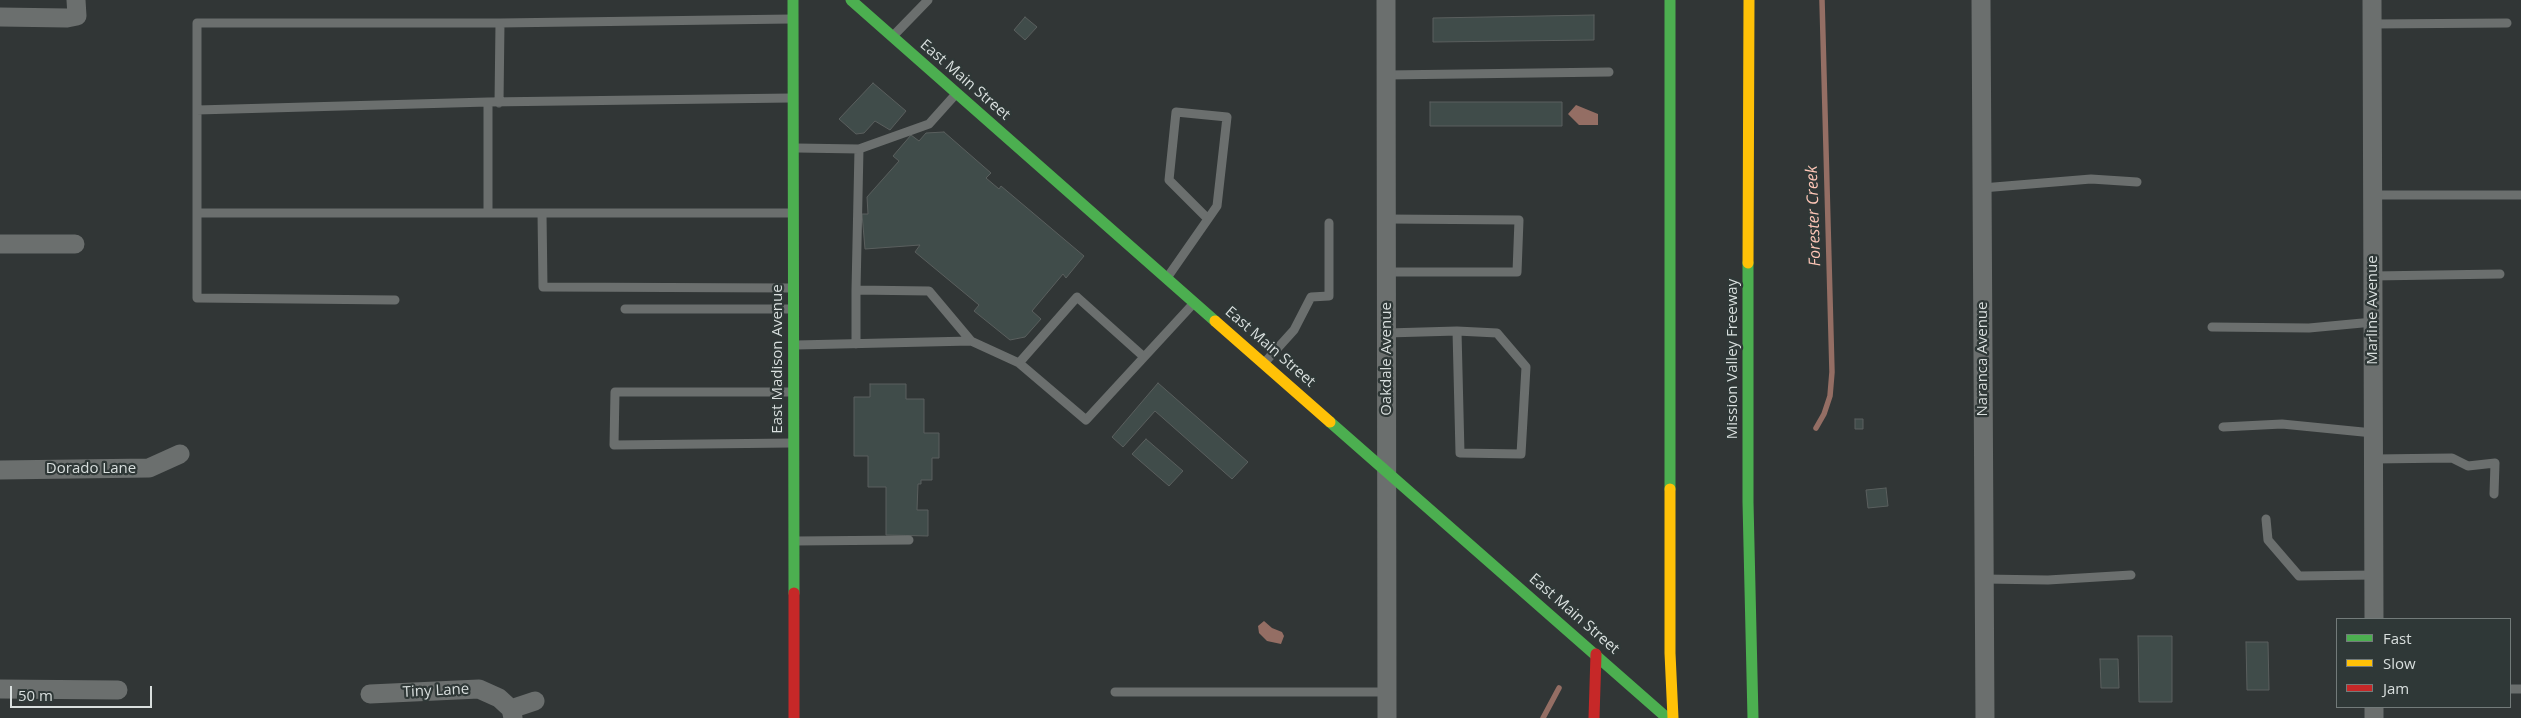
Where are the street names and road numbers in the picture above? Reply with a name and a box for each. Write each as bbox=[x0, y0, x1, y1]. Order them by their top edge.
street label: East Main Street bbox=[916, 36, 1014, 124]
street label: Marline Avenue bbox=[2364, 255, 2382, 365]
street label: Mission Valley Freeway bbox=[1724, 279, 1742, 439]
street label: East Madison Avenue bbox=[769, 284, 787, 434]
street label: Oakdale Avenue bbox=[1378, 302, 1396, 416]
street label: Naranca Avenue bbox=[1974, 302, 1992, 416]
street label: East Main Street bbox=[1221, 303, 1319, 391]
street label: Dorado Lane bbox=[46, 460, 136, 478]
street label: East Main Street bbox=[1525, 570, 1623, 658]
street label: Tiny Lane bbox=[402, 680, 470, 702]

